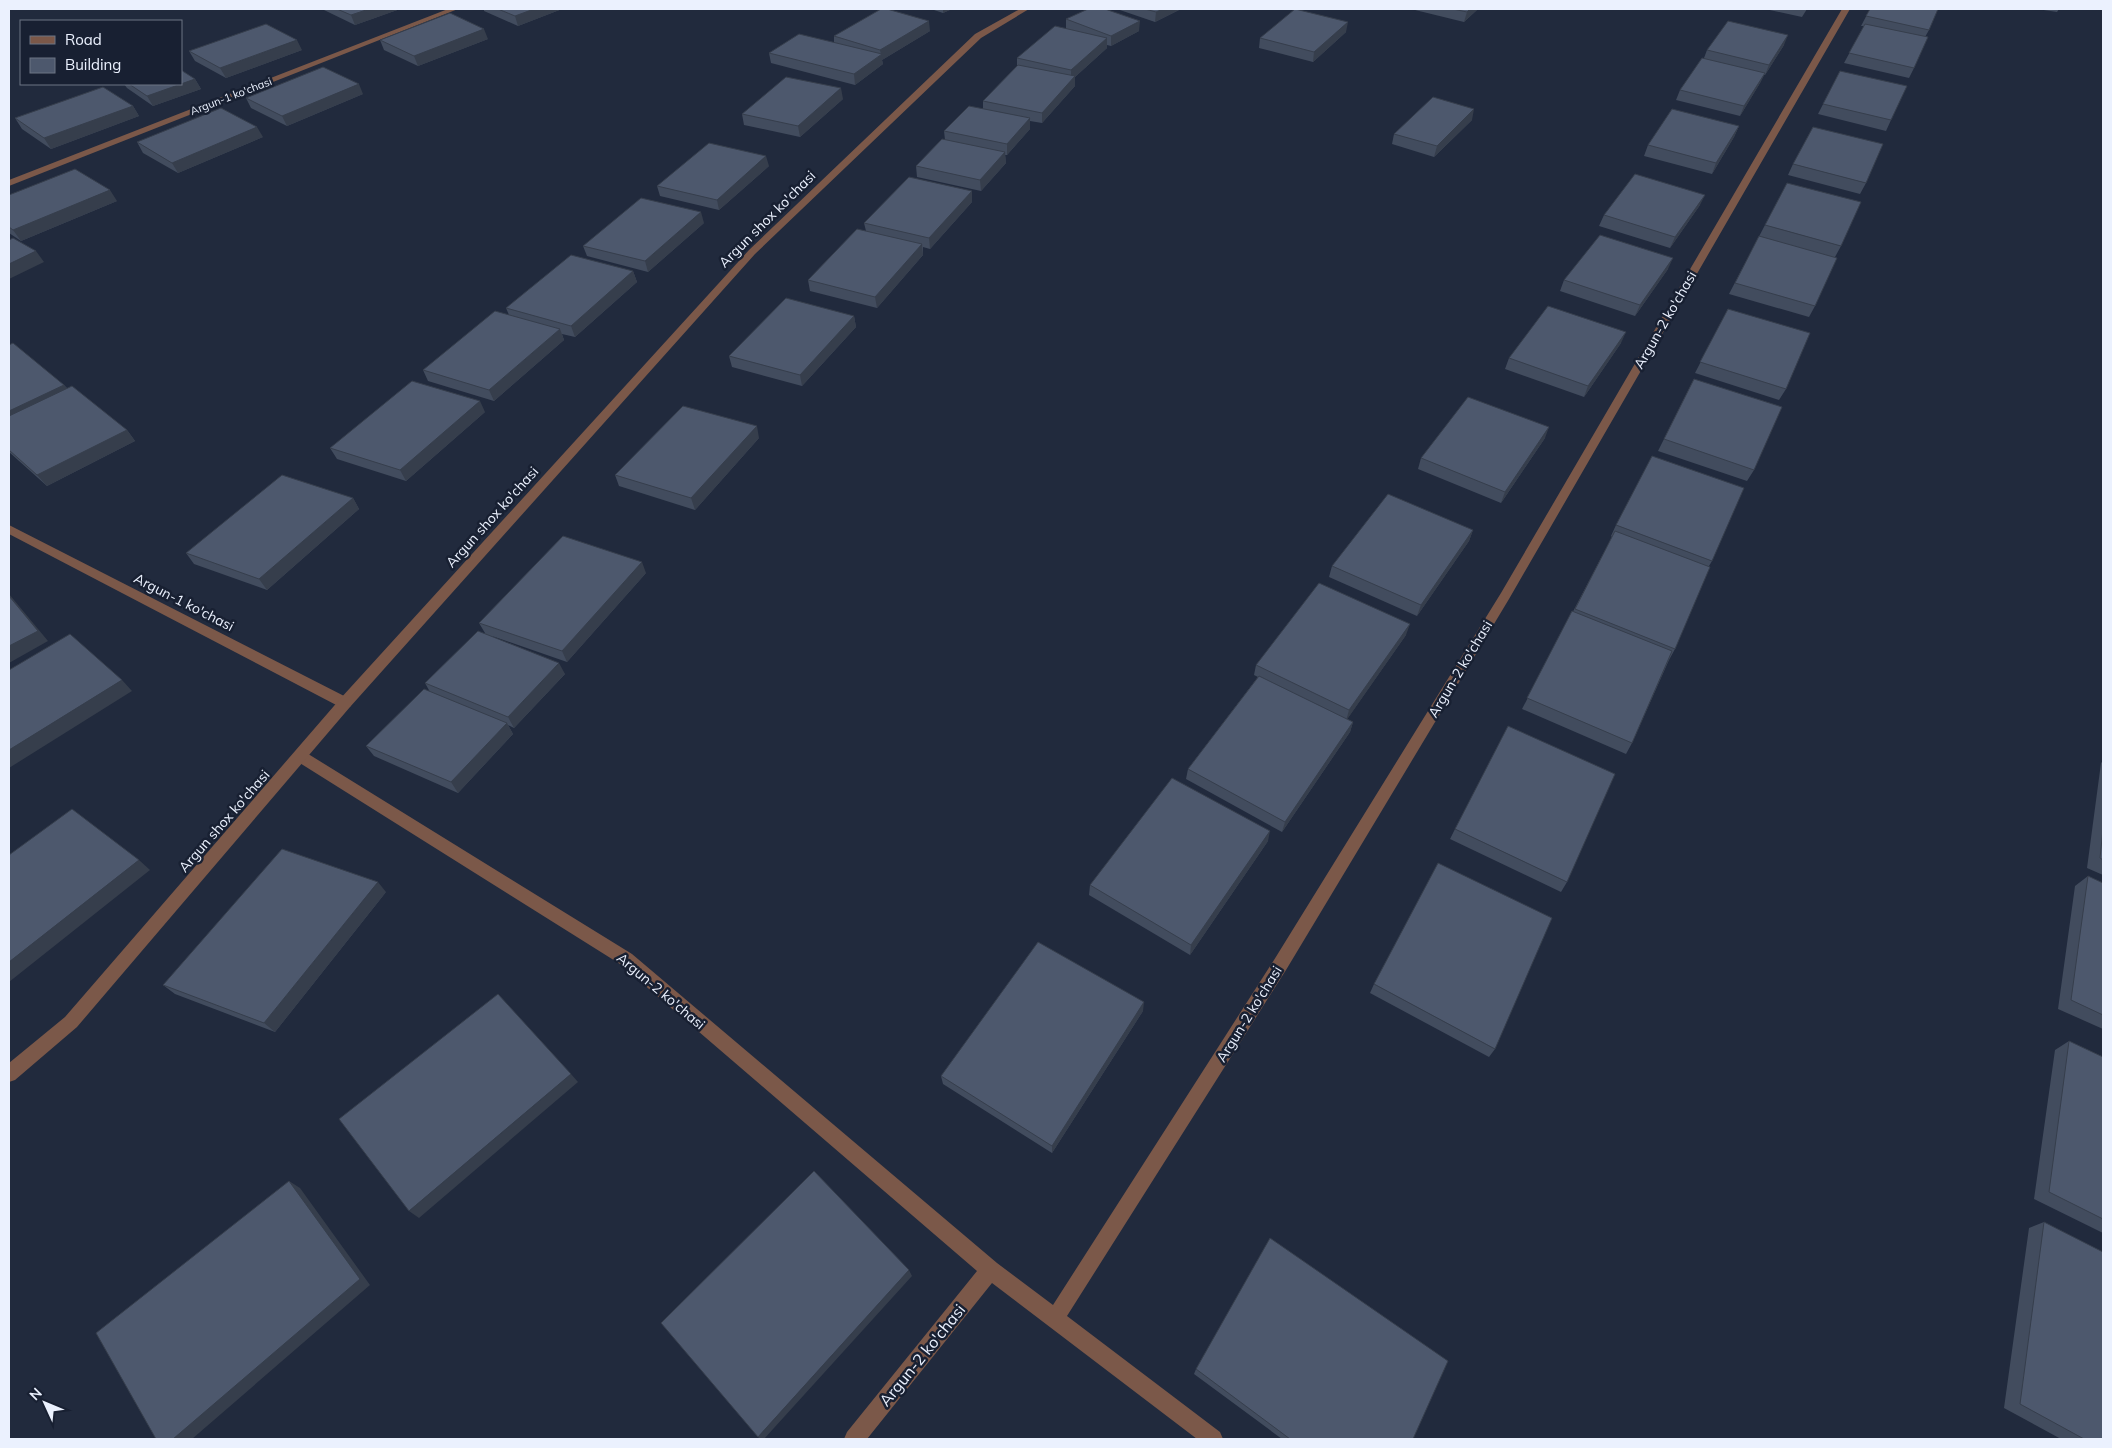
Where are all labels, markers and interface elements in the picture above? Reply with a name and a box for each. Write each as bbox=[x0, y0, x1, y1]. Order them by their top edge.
legend bbox=[20, 20, 182, 85]
text: Road bbox=[65, 30, 102, 49]
text: Building bbox=[65, 55, 121, 74]
street label: Argun-1 ko'chasi bbox=[188, 74, 274, 118]
street label: Argun shox ko'chasi bbox=[715, 167, 819, 271]
street label: Argun-2 ko'chasi bbox=[1630, 268, 1700, 372]
street label: Argun shox ko'chasi bbox=[442, 463, 542, 571]
street label: Argun-1 ko'chasi bbox=[131, 569, 237, 635]
street label: Argun-2 ko'chasi bbox=[1424, 617, 1496, 721]
street label: Argun shox ko'chasi bbox=[175, 766, 273, 876]
street label: Argun-2 ko'chasi bbox=[613, 949, 709, 1033]
street label: Argun-2 ko'chasi bbox=[1212, 963, 1286, 1065]
street label: Argun-2 ko'chasi bbox=[875, 1300, 969, 1410]
north arrow bbox=[20, 1378, 70, 1428]
text: N bbox=[26, 1384, 46, 1404]

